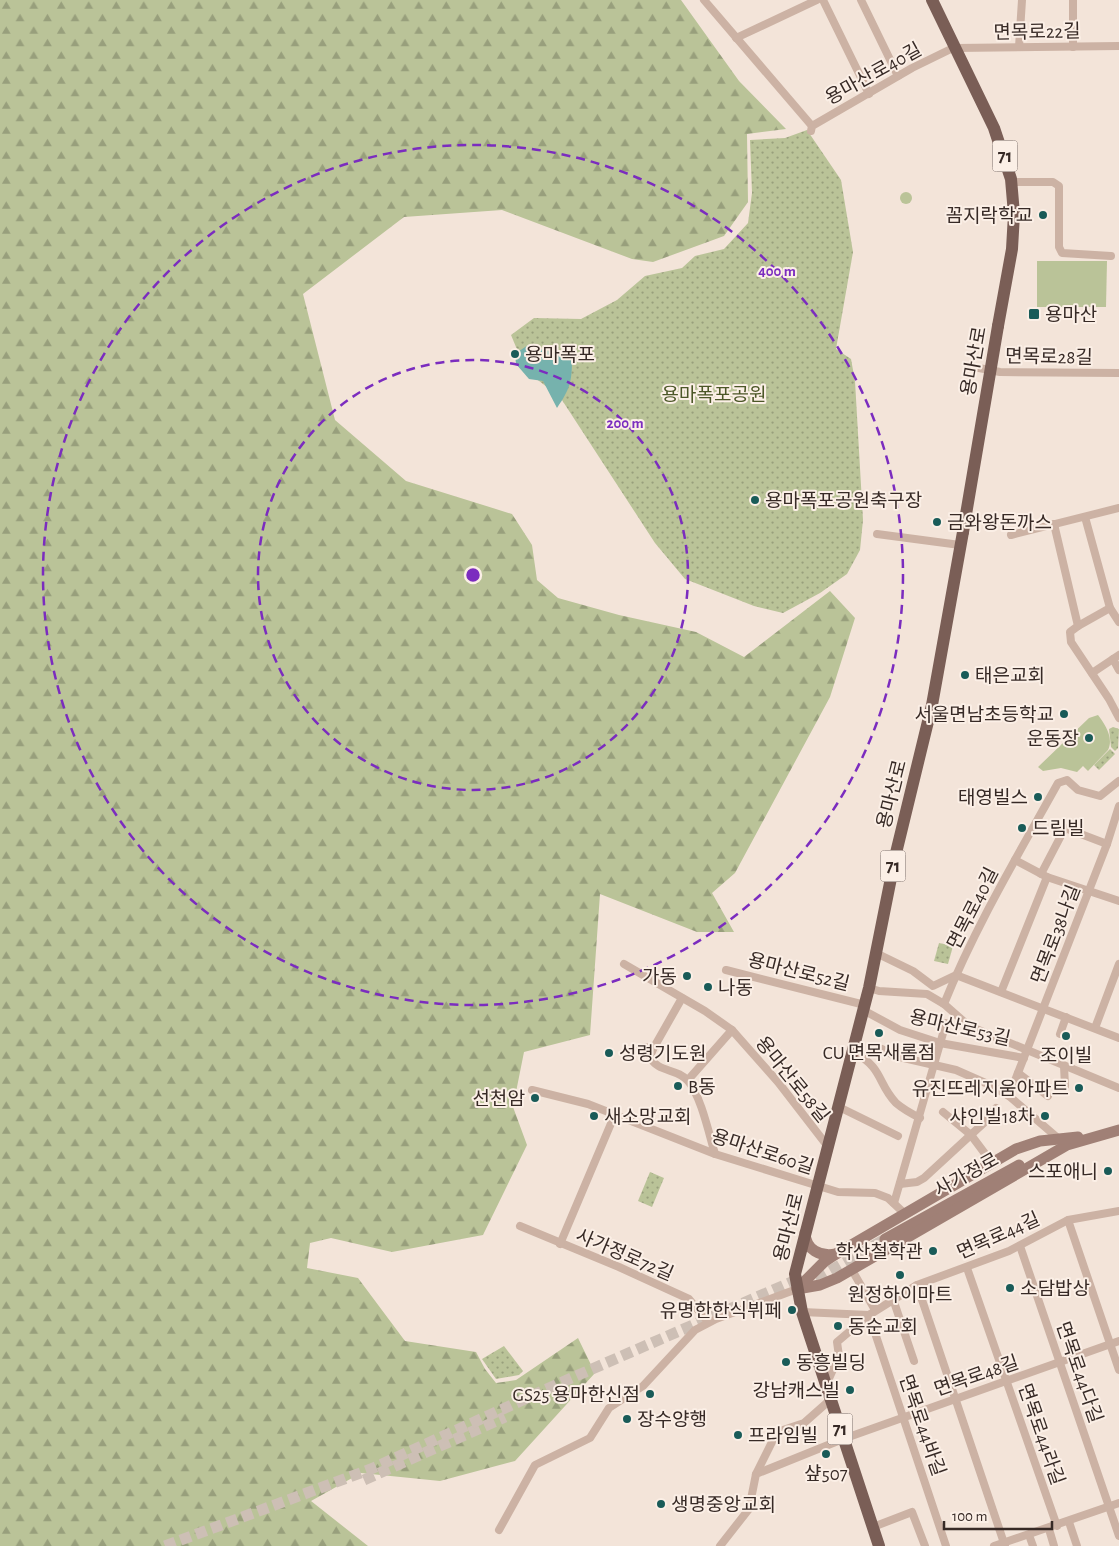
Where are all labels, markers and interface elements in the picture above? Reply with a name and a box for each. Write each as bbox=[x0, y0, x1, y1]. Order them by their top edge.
street label: 면목로22길 bbox=[993, 21, 1081, 43]
street label: 용마산로40길 bbox=[822, 39, 925, 108]
road number: 71 bbox=[992, 140, 1018, 172]
place label: 꼼지락학교 bbox=[946, 206, 1033, 226]
marker: 꼼지락학교 bbox=[1037, 209, 1049, 221]
text: 400 m bbox=[758, 264, 796, 279]
place label: 용마산 bbox=[1045, 305, 1097, 325]
marker: 용마산 bbox=[1027, 307, 1041, 321]
street label: 용마산로 bbox=[958, 325, 990, 397]
place label: 용마폭포 bbox=[525, 345, 595, 365]
street label: 면목로28길 bbox=[1005, 346, 1093, 368]
marker: 용마폭포 bbox=[509, 348, 521, 360]
park label: 용마폭포공원 bbox=[662, 385, 766, 405]
text: 200 m bbox=[606, 416, 644, 431]
place label: 용마폭포공원축구장 bbox=[765, 491, 922, 511]
marker: 용마폭포공원축구장 bbox=[749, 494, 761, 506]
place label: 금와왕돈까스 bbox=[947, 513, 1052, 533]
marker: 금와왕돈까스 bbox=[931, 516, 943, 528]
centre of rings bbox=[464, 566, 482, 584]
place label: 태은교회 bbox=[975, 666, 1045, 686]
marker: 태은교회 bbox=[959, 669, 971, 681]
place label: 서울면남초등학교 bbox=[914, 705, 1054, 725]
marker: 서울면남초등학교 bbox=[1058, 708, 1070, 720]
place label: 운동장 bbox=[1027, 729, 1079, 749]
marker: 운동장 bbox=[1083, 732, 1095, 744]
street label: 용마산로 bbox=[874, 758, 910, 831]
place label: 태영빌스 bbox=[958, 788, 1028, 808]
marker: 태영빌스 bbox=[1032, 791, 1044, 803]
place label: 드림빌 bbox=[1032, 819, 1084, 839]
marker: 드림빌 bbox=[1016, 822, 1028, 834]
road number: 71 bbox=[880, 850, 906, 881]
street label: 면목로40길 bbox=[944, 864, 1002, 953]
street label: 면목로38나길 bbox=[1028, 882, 1084, 987]
street label: 용마산로52길 bbox=[746, 950, 852, 994]
place label: 가동 bbox=[642, 967, 677, 987]
marker: 가동 bbox=[681, 970, 693, 982]
place label: 나동 bbox=[718, 978, 753, 998]
marker: 나동 bbox=[702, 981, 714, 993]
street label: 용마산로53길 bbox=[907, 1007, 1012, 1049]
marker: CU 면목새롬점 bbox=[873, 1027, 885, 1039]
marker: 조이빌 bbox=[1060, 1030, 1072, 1042]
street label: 용마산로58길 bbox=[752, 1033, 833, 1126]
place label: CU 면목새롬점 bbox=[823, 1043, 935, 1063]
place label: 성령기도원 bbox=[619, 1044, 706, 1064]
place label: 조이빌 bbox=[1040, 1046, 1092, 1066]
marker: 성령기도원 bbox=[603, 1047, 615, 1059]
place label: B동 bbox=[688, 1078, 716, 1097]
place label: 유진뜨레지움아파트 bbox=[912, 1079, 1069, 1099]
marker: B동 bbox=[672, 1080, 684, 1092]
marker: 유진뜨레지움아파트 bbox=[1073, 1082, 1085, 1094]
place label: 선천암 bbox=[473, 1089, 526, 1109]
marker: 선천암 bbox=[529, 1092, 541, 1104]
place label: 새소망교회 bbox=[604, 1107, 691, 1127]
place label: 샤인빌18차 bbox=[950, 1107, 1035, 1127]
marker: 새소망교회 bbox=[588, 1110, 600, 1122]
marker: 샤인빌18차 bbox=[1039, 1110, 1051, 1122]
street label: 용마산로60길 bbox=[709, 1126, 816, 1178]
street label: 사가정로 bbox=[931, 1149, 1002, 1201]
place label: 스포애니 bbox=[1028, 1162, 1098, 1182]
marker: 스포애니 bbox=[1102, 1165, 1114, 1177]
street label: 용마산로 bbox=[771, 1191, 807, 1264]
street label: 면목로44길 bbox=[954, 1209, 1043, 1263]
street label: 사가정로72길 bbox=[573, 1225, 676, 1284]
place label: 학산철학관 bbox=[836, 1242, 923, 1262]
marker: 학산철학관 bbox=[927, 1245, 939, 1257]
marker: 원정하이마트 bbox=[894, 1269, 906, 1281]
place label: 소담밥상 bbox=[1020, 1279, 1090, 1299]
marker: 소담밥상 bbox=[1004, 1282, 1016, 1294]
place label: 원정하이마트 bbox=[848, 1285, 952, 1305]
place label: 유명한한식뷔페 bbox=[660, 1301, 782, 1321]
marker: 유명한한식뷔페 bbox=[786, 1304, 798, 1316]
place label: 동순교회 bbox=[848, 1317, 918, 1337]
street label: 면목로44다길 bbox=[1052, 1319, 1106, 1426]
marker: 동순교회 bbox=[832, 1320, 844, 1332]
street label: 면목로48길 bbox=[931, 1352, 1021, 1400]
place label: 동흥빌딩 bbox=[796, 1353, 866, 1373]
marker: 동흥빌딩 bbox=[780, 1356, 792, 1368]
street label: 면목로44바길 bbox=[895, 1372, 949, 1479]
place label: 강남캐스빌 bbox=[753, 1381, 840, 1401]
street label: 면목로44라길 bbox=[1014, 1381, 1068, 1488]
marker: 강남캐스빌 bbox=[844, 1384, 856, 1396]
place label: GS25 용마한신점 bbox=[513, 1385, 640, 1405]
marker: GS25 용마한신점 bbox=[644, 1388, 656, 1400]
place label: 장수양행 bbox=[637, 1410, 707, 1430]
marker: 장수양행 bbox=[621, 1413, 633, 1425]
road number: 71 bbox=[828, 1414, 852, 1445]
place label: 프라임빌 bbox=[748, 1426, 818, 1446]
marker: 프라임빌 bbox=[732, 1429, 744, 1441]
marker: 샾507 bbox=[820, 1448, 832, 1460]
place label: 샾507 bbox=[804, 1464, 848, 1484]
place label: 생명중앙교회 bbox=[671, 1495, 776, 1515]
marker: 생명중앙교회 bbox=[655, 1498, 667, 1510]
scale bar bbox=[944, 1498, 1052, 1530]
text: 100 m bbox=[952, 1509, 987, 1524]

